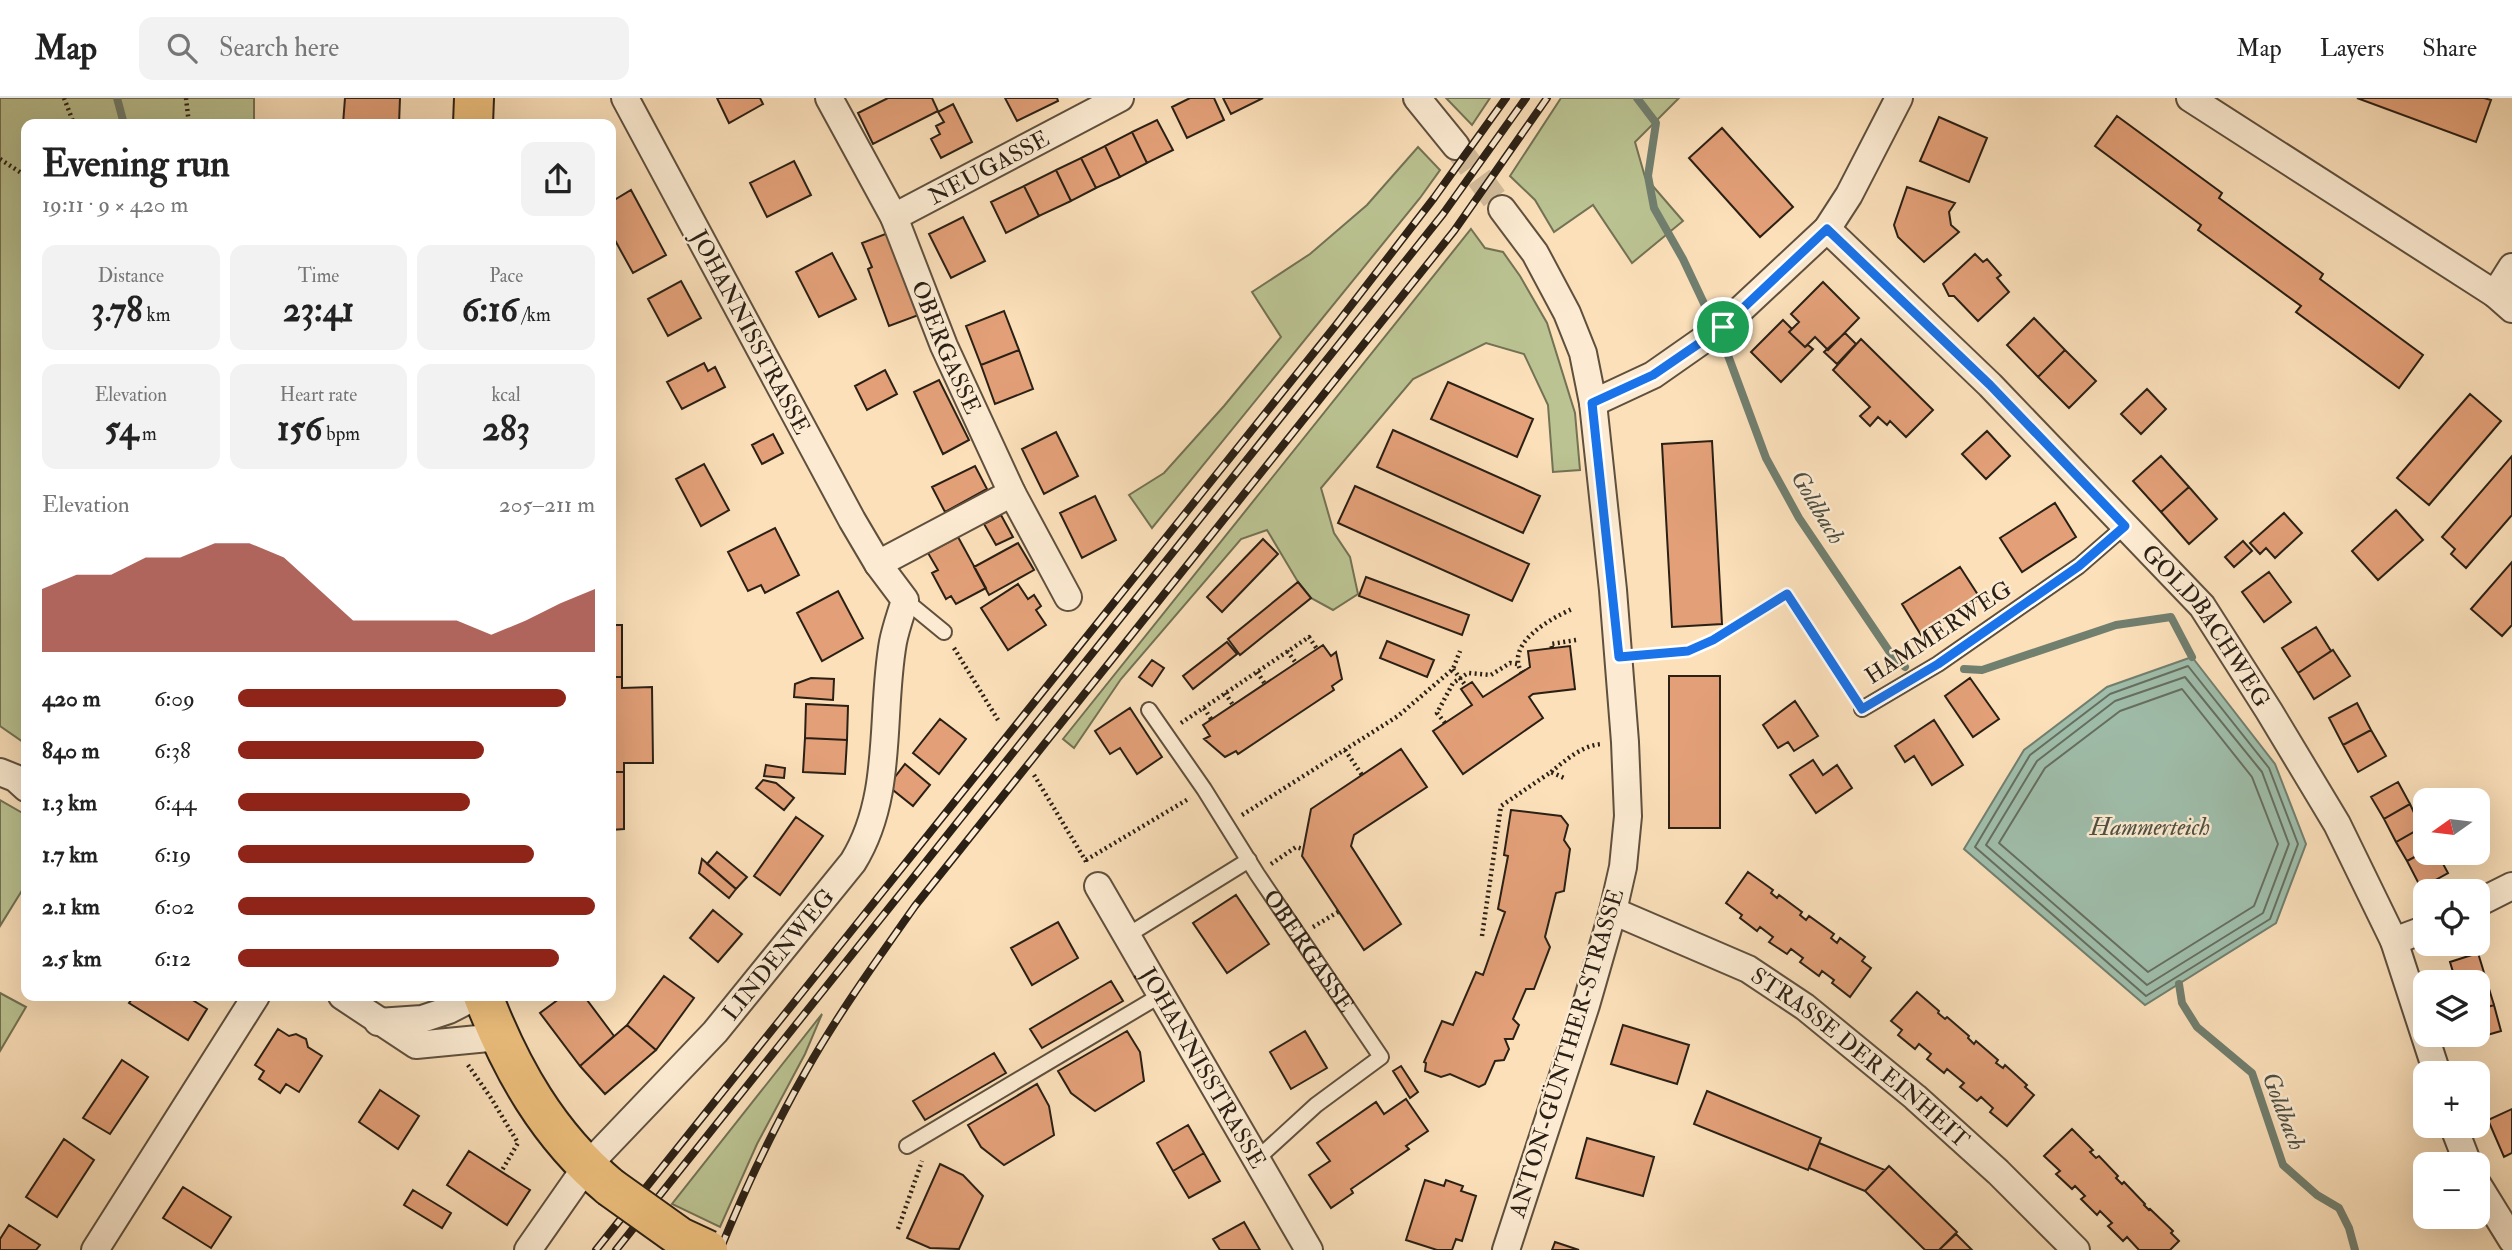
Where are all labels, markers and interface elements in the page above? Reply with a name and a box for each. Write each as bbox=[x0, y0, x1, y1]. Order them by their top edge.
search box bbox=[139, 17, 629, 80]
text: Map bbox=[35, 28, 97, 69]
icon: search bbox=[163, 29, 201, 67]
text: Search here bbox=[219, 32, 339, 64]
text: Map bbox=[2237, 33, 2282, 64]
text: Layers bbox=[2320, 33, 2384, 64]
text: Share bbox=[2422, 33, 2477, 64]
street label: NEUGASSE bbox=[924, 124, 1054, 211]
text: Evening run bbox=[42, 140, 230, 188]
button: share bbox=[521, 142, 595, 216]
text: 19:11 · 9 × 420 m bbox=[42, 190, 188, 219]
street label: JOHANNISSTRASSE bbox=[684, 224, 817, 439]
text: Distance bbox=[98, 264, 164, 288]
text: Time bbox=[298, 264, 339, 288]
text: Pace bbox=[489, 264, 523, 288]
street label: OBERGASSE bbox=[905, 277, 987, 419]
text: 3.78 bbox=[91, 288, 143, 332]
text: 23:41 bbox=[283, 288, 354, 332]
text: 6:16 bbox=[462, 288, 518, 332]
pin bbox=[1693, 297, 1753, 357]
text: km bbox=[143, 303, 170, 327]
text: /km bbox=[518, 303, 551, 327]
icon: arrive bbox=[1704, 308, 1742, 346]
text: Elevation bbox=[95, 383, 167, 407]
text: Heart rate bbox=[280, 383, 357, 407]
text: kcal bbox=[492, 383, 521, 407]
text: 54 bbox=[105, 407, 138, 451]
text: 156 bbox=[277, 407, 322, 451]
text: 283 bbox=[482, 407, 530, 451]
text: m bbox=[138, 422, 157, 446]
text: bpm bbox=[322, 422, 360, 446]
water label: Goldbach bbox=[1783, 465, 1852, 550]
text: Elevation bbox=[42, 490, 130, 519]
text: 205–211 m bbox=[499, 490, 595, 519]
street label: GOLDBACHWEG bbox=[2135, 538, 2277, 713]
street label: HAMMERWEG bbox=[1859, 574, 2017, 691]
text: 420 m bbox=[42, 684, 101, 713]
text: 6:09 bbox=[154, 684, 195, 713]
text: 840 m bbox=[42, 736, 100, 765]
text: 6:38 bbox=[154, 736, 191, 765]
text: 1.3 km bbox=[42, 788, 97, 817]
text: 6:44 bbox=[154, 788, 196, 817]
north arrow bbox=[2413, 788, 2490, 864]
map controls bbox=[2413, 788, 2490, 1229]
water label: Hammerteich bbox=[2089, 812, 2210, 843]
text: 1.7 km bbox=[42, 840, 98, 869]
text: 6:19 bbox=[154, 840, 191, 869]
button: locate bbox=[2413, 879, 2490, 956]
street label: LINDENWEG bbox=[716, 883, 841, 1027]
street label: OBERGASSE bbox=[1257, 884, 1360, 1018]
street label: ANTON-GÜNTHER-STRASSE bbox=[1502, 885, 1630, 1222]
text: 2.1 km bbox=[42, 892, 100, 921]
text: 6:02 bbox=[154, 892, 195, 921]
text: 2.5 km bbox=[42, 944, 102, 973]
text: 6:12 bbox=[154, 944, 191, 973]
street label: JOHANNISSTRASSE bbox=[1133, 961, 1273, 1174]
street label: STRASSE DER EINHEIT bbox=[1745, 961, 1975, 1154]
button: layers bbox=[2413, 970, 2490, 1047]
button: + bbox=[2413, 1061, 2490, 1138]
water label: Goldbach bbox=[2255, 1068, 2313, 1155]
button: − bbox=[2413, 1152, 2490, 1229]

